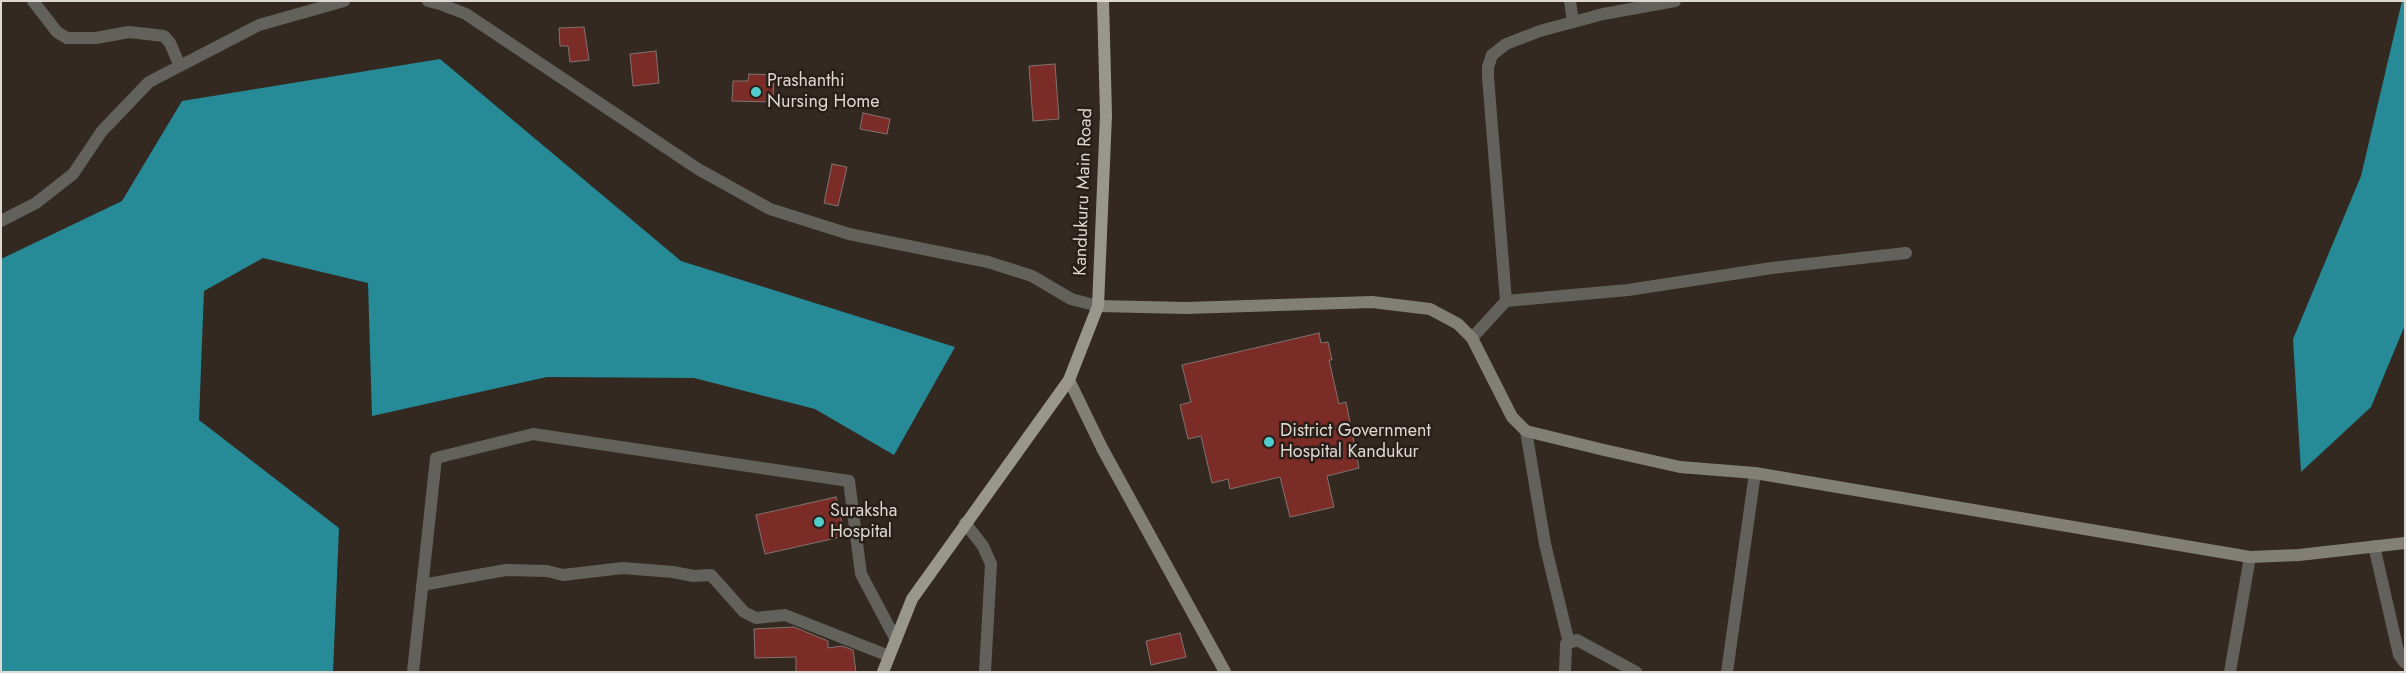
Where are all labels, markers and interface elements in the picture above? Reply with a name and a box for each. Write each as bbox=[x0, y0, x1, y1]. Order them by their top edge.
place label: Prashanthi Nursing Home bbox=[767, 71, 880, 114]
marker: Prashanthi Nursing Home bbox=[749, 85, 763, 99]
street label: Kandukuru Main Road bbox=[1070, 108, 1098, 276]
place label: District Government Hospital Kandukur bbox=[1280, 421, 1431, 464]
marker: District Government Hospital Kandukur bbox=[1262, 435, 1276, 449]
place label: Suraksha Hospital bbox=[830, 501, 897, 544]
marker: Suraksha Hospital bbox=[812, 515, 826, 529]

